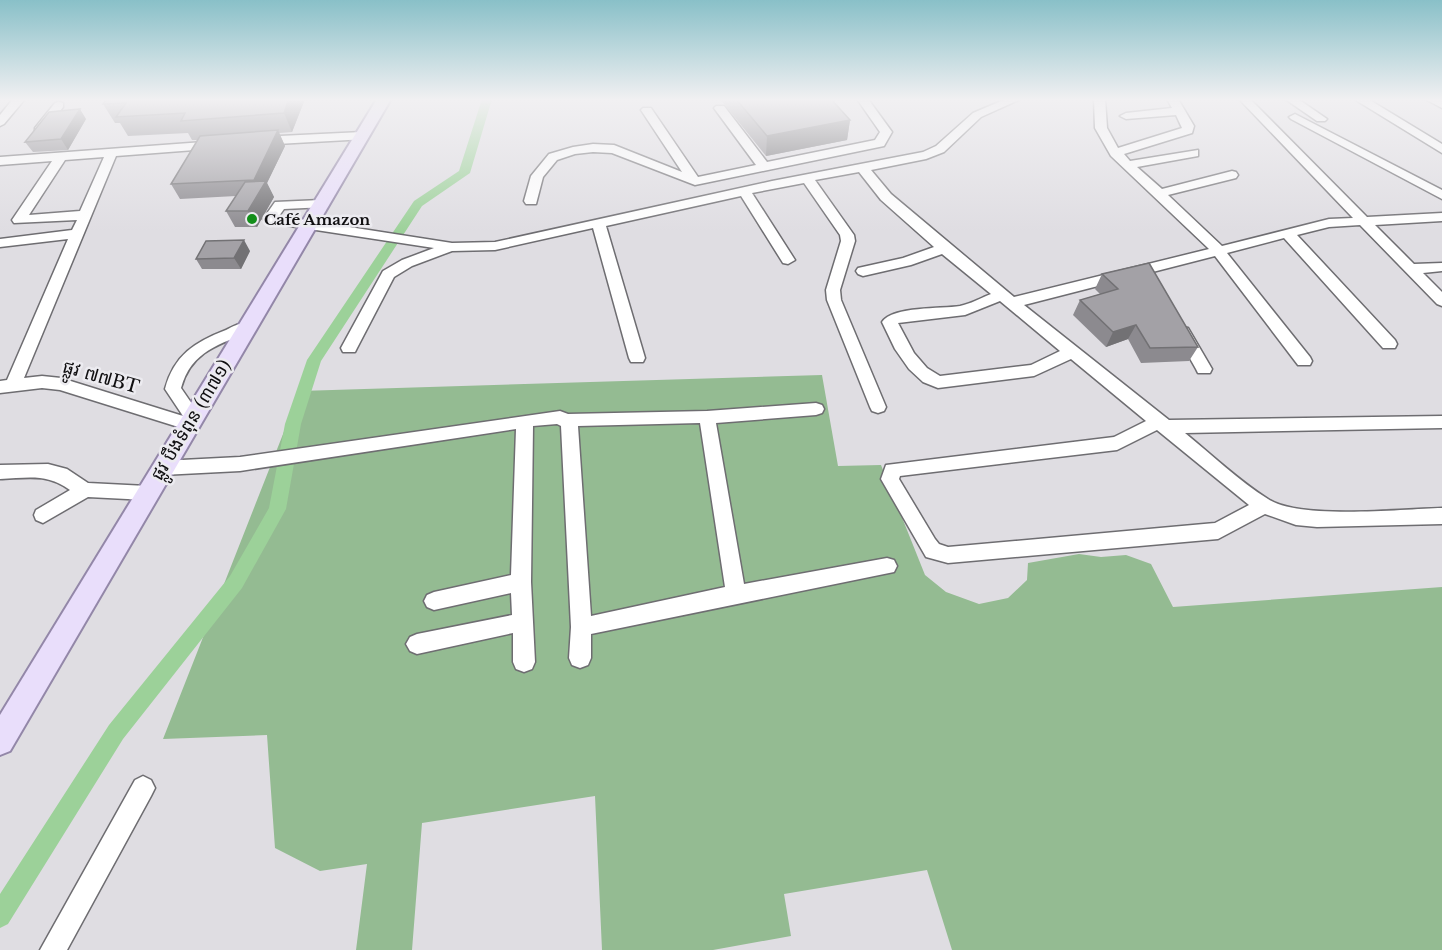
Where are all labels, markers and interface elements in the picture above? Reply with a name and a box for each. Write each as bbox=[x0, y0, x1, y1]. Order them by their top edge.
place label: Café Amazon bbox=[264, 210, 370, 229]
marker: Café Amazon bbox=[245, 212, 259, 226]
street label: ផ្លូវ ៧៧BT bbox=[59, 356, 142, 404]
street label: ផ្លូវ បឹងទំពុន (៣៧១) bbox=[146, 356, 240, 487]

